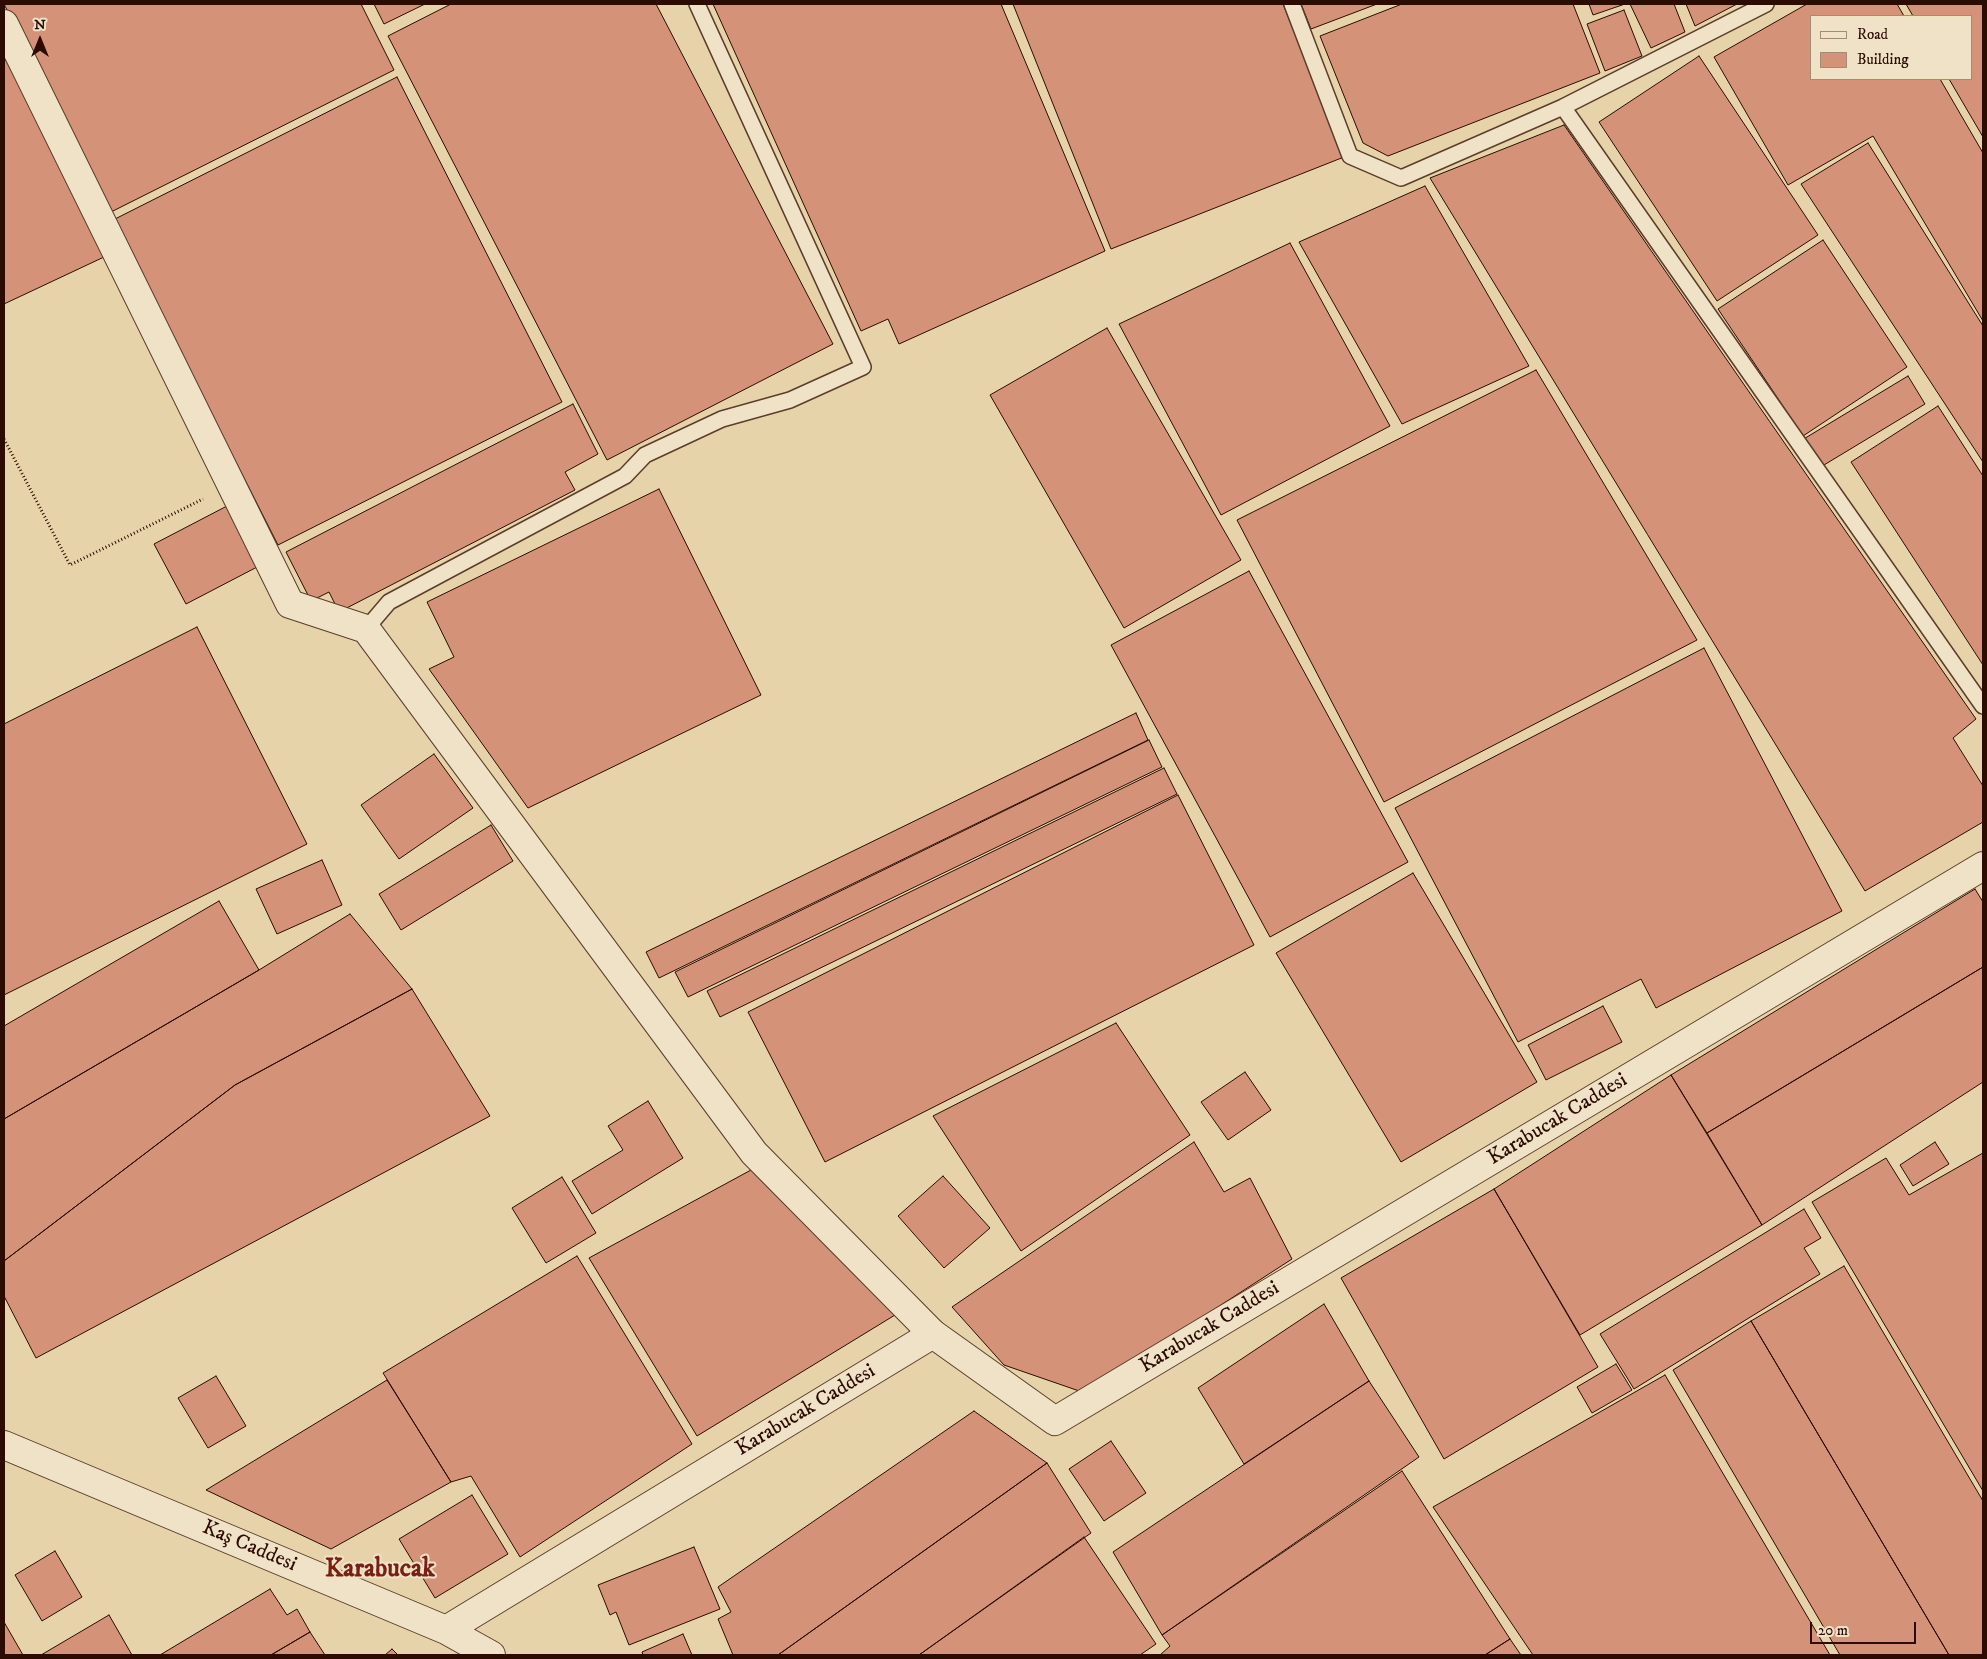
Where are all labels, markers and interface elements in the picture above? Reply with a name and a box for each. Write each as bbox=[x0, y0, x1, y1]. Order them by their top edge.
north arrow bbox=[15, 15, 65, 65]
legend bbox=[1810, 15, 1972, 80]
text: N bbox=[34, 16, 46, 34]
text: Road bbox=[1857, 25, 1888, 44]
text: Building bbox=[1857, 50, 1909, 69]
street label: Karabucak Caddesi bbox=[1484, 1068, 1632, 1172]
street label: Karabucak Caddesi bbox=[1136, 1276, 1284, 1380]
street label: Karabucak Caddesi bbox=[732, 1359, 880, 1463]
street label: Kaş Caddesi bbox=[198, 1516, 300, 1578]
district label: Karabucak bbox=[325, 1555, 435, 1587]
scale bar bbox=[1812, 1612, 1918, 1644]
text: 20 m bbox=[1818, 1621, 1848, 1640]

